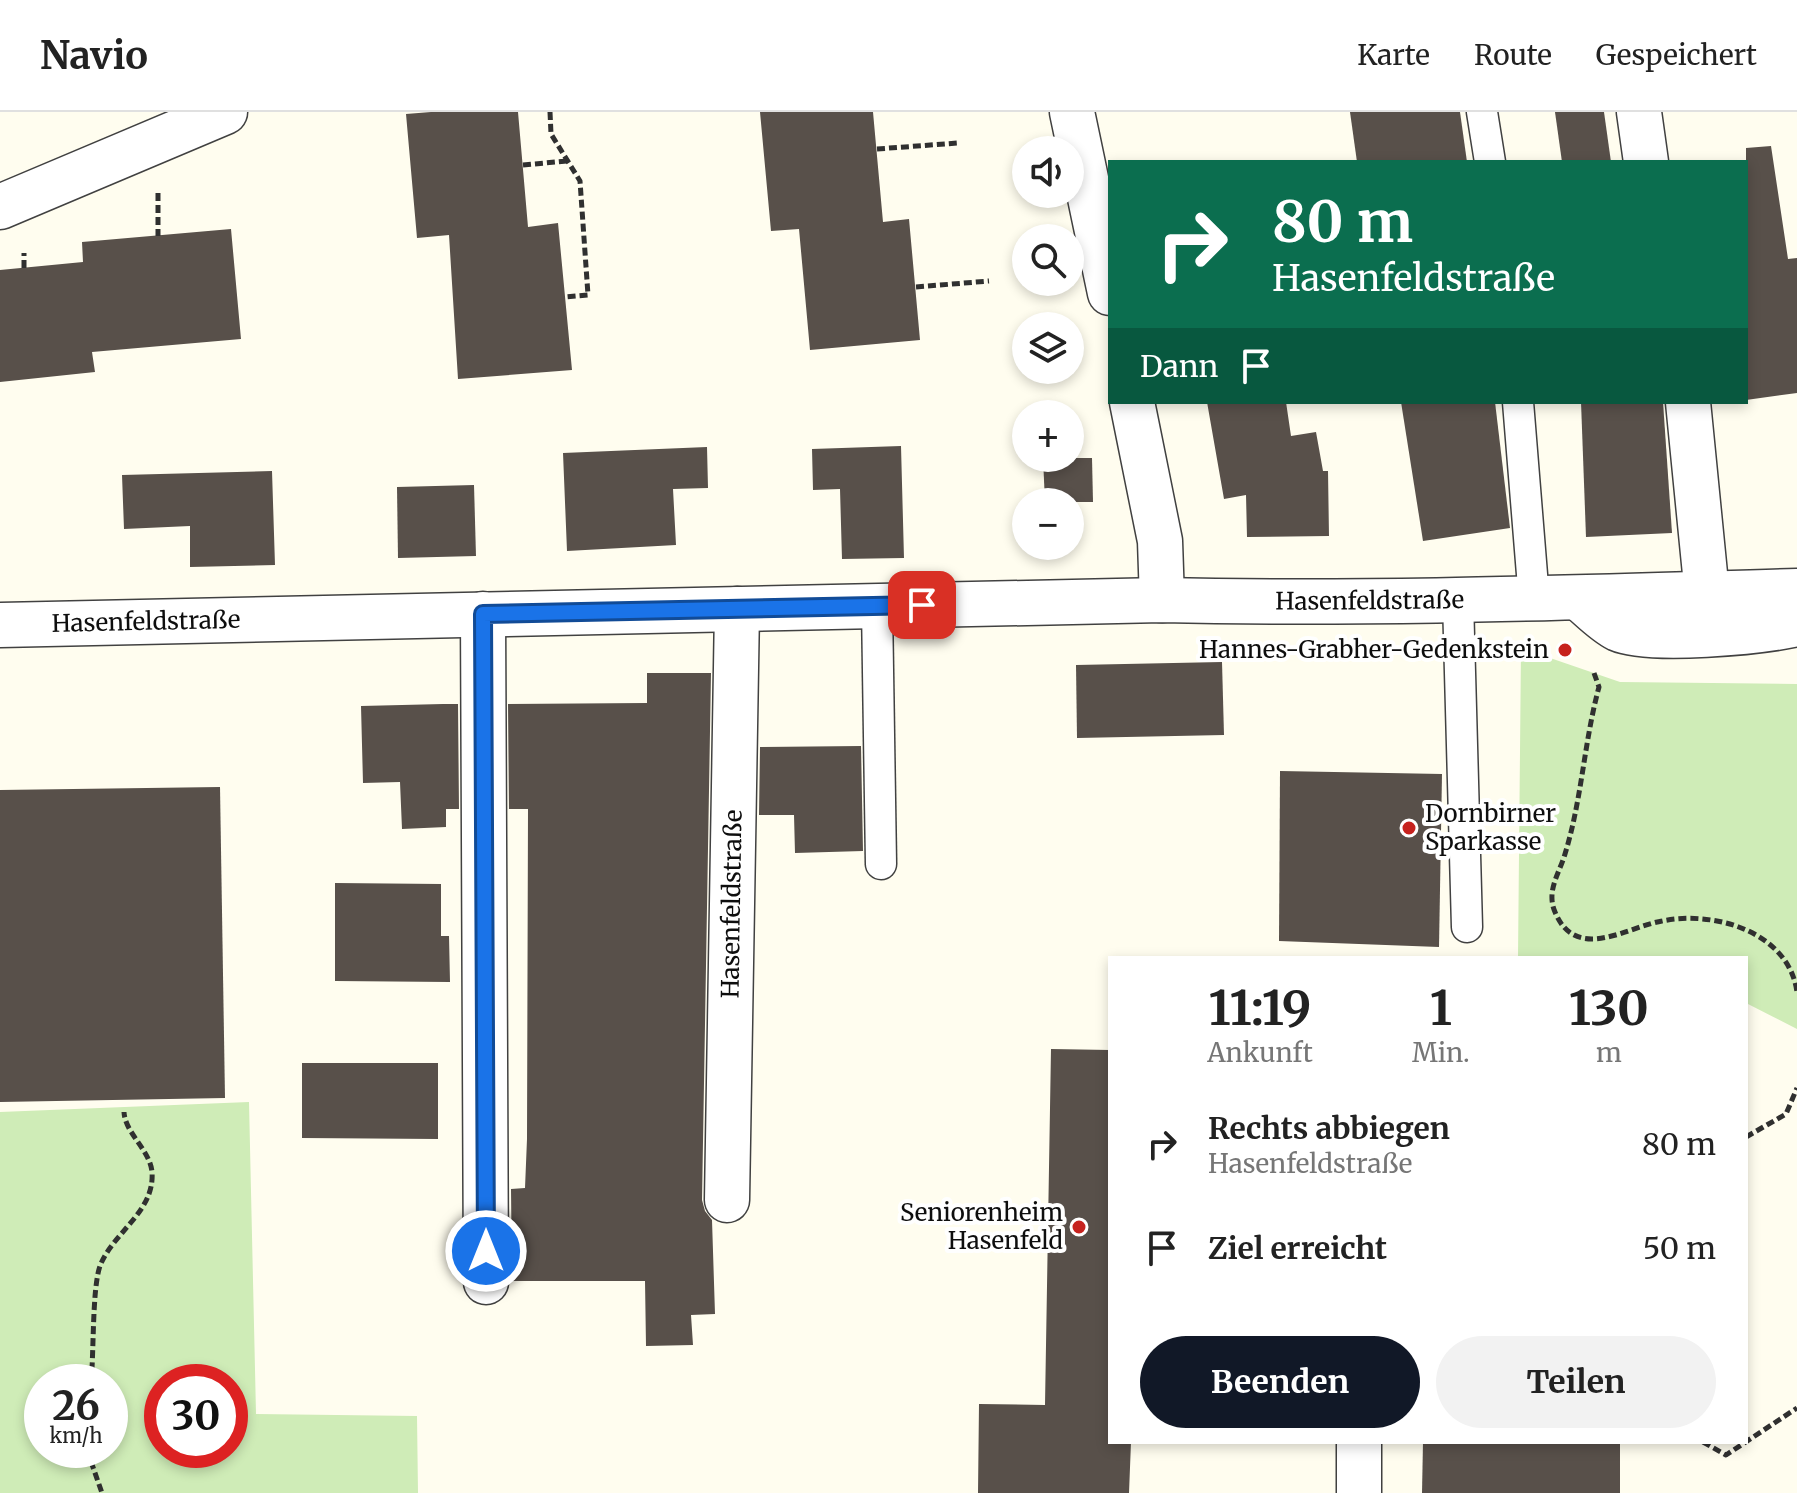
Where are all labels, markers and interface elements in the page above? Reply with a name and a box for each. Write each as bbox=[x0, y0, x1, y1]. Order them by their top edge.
text: Navio bbox=[40, 32, 148, 79]
text: Karte bbox=[1357, 37, 1430, 73]
text: Route bbox=[1474, 37, 1552, 73]
text: Gespeichert bbox=[1596, 37, 1757, 73]
map controls bbox=[1012, 136, 1084, 560]
button: sound bbox=[1012, 136, 1084, 208]
text: 80 m bbox=[1272, 187, 1413, 257]
icon: right bbox=[1140, 192, 1244, 296]
button: search bbox=[1012, 224, 1084, 296]
text: Hasenfeldstraße bbox=[1272, 256, 1555, 301]
button: layers bbox=[1012, 312, 1084, 384]
icon: arrive bbox=[1234, 344, 1278, 388]
text: Dann bbox=[1140, 347, 1218, 385]
button: + bbox=[1012, 400, 1084, 472]
button: − bbox=[1012, 488, 1084, 560]
pin bbox=[888, 571, 956, 639]
icon: arrive bbox=[900, 583, 944, 627]
street label: Hasenfeldstraße bbox=[1275, 584, 1464, 617]
street label: Hasenfeldstraße bbox=[51, 604, 241, 639]
place label: Hannes-Grabher-Gedenkstein bbox=[1199, 634, 1549, 665]
marker: Hannes-Grabher-Gedenkstein bbox=[1556, 641, 1574, 659]
place label: Dornbirner Sparkasse bbox=[1425, 798, 1556, 857]
street label: Hasenfeldstraße bbox=[714, 809, 749, 999]
marker: Dornbirner Sparkasse bbox=[1400, 819, 1418, 837]
text: 11:19 bbox=[1208, 978, 1311, 1038]
text: 1 bbox=[1430, 978, 1452, 1038]
text: 130 bbox=[1569, 978, 1649, 1038]
text: Ankunft bbox=[1207, 1036, 1313, 1069]
text: Min. bbox=[1412, 1036, 1470, 1069]
text: m bbox=[1596, 1036, 1622, 1069]
text: Rechts abbiegen bbox=[1208, 1109, 1450, 1147]
icon: right bbox=[1140, 1122, 1184, 1166]
text: 80 m bbox=[1642, 1125, 1716, 1163]
text: Hasenfeldstraße bbox=[1208, 1147, 1412, 1180]
place label: Seniorenheim Hasenfeld bbox=[900, 1197, 1063, 1256]
position arrow bbox=[444, 1209, 528, 1293]
marker: Seniorenheim Hasenfeld bbox=[1070, 1218, 1088, 1236]
icon: arrive bbox=[1140, 1226, 1184, 1270]
text: Ziel erreicht bbox=[1208, 1229, 1387, 1267]
text: 50 m bbox=[1643, 1229, 1716, 1267]
button: Beenden bbox=[1140, 1336, 1420, 1428]
button: Teilen bbox=[1436, 1336, 1716, 1428]
speed limit sign: 30 bbox=[144, 1364, 248, 1468]
text: 26 bbox=[52, 1381, 100, 1431]
text: km/h bbox=[50, 1423, 102, 1448]

